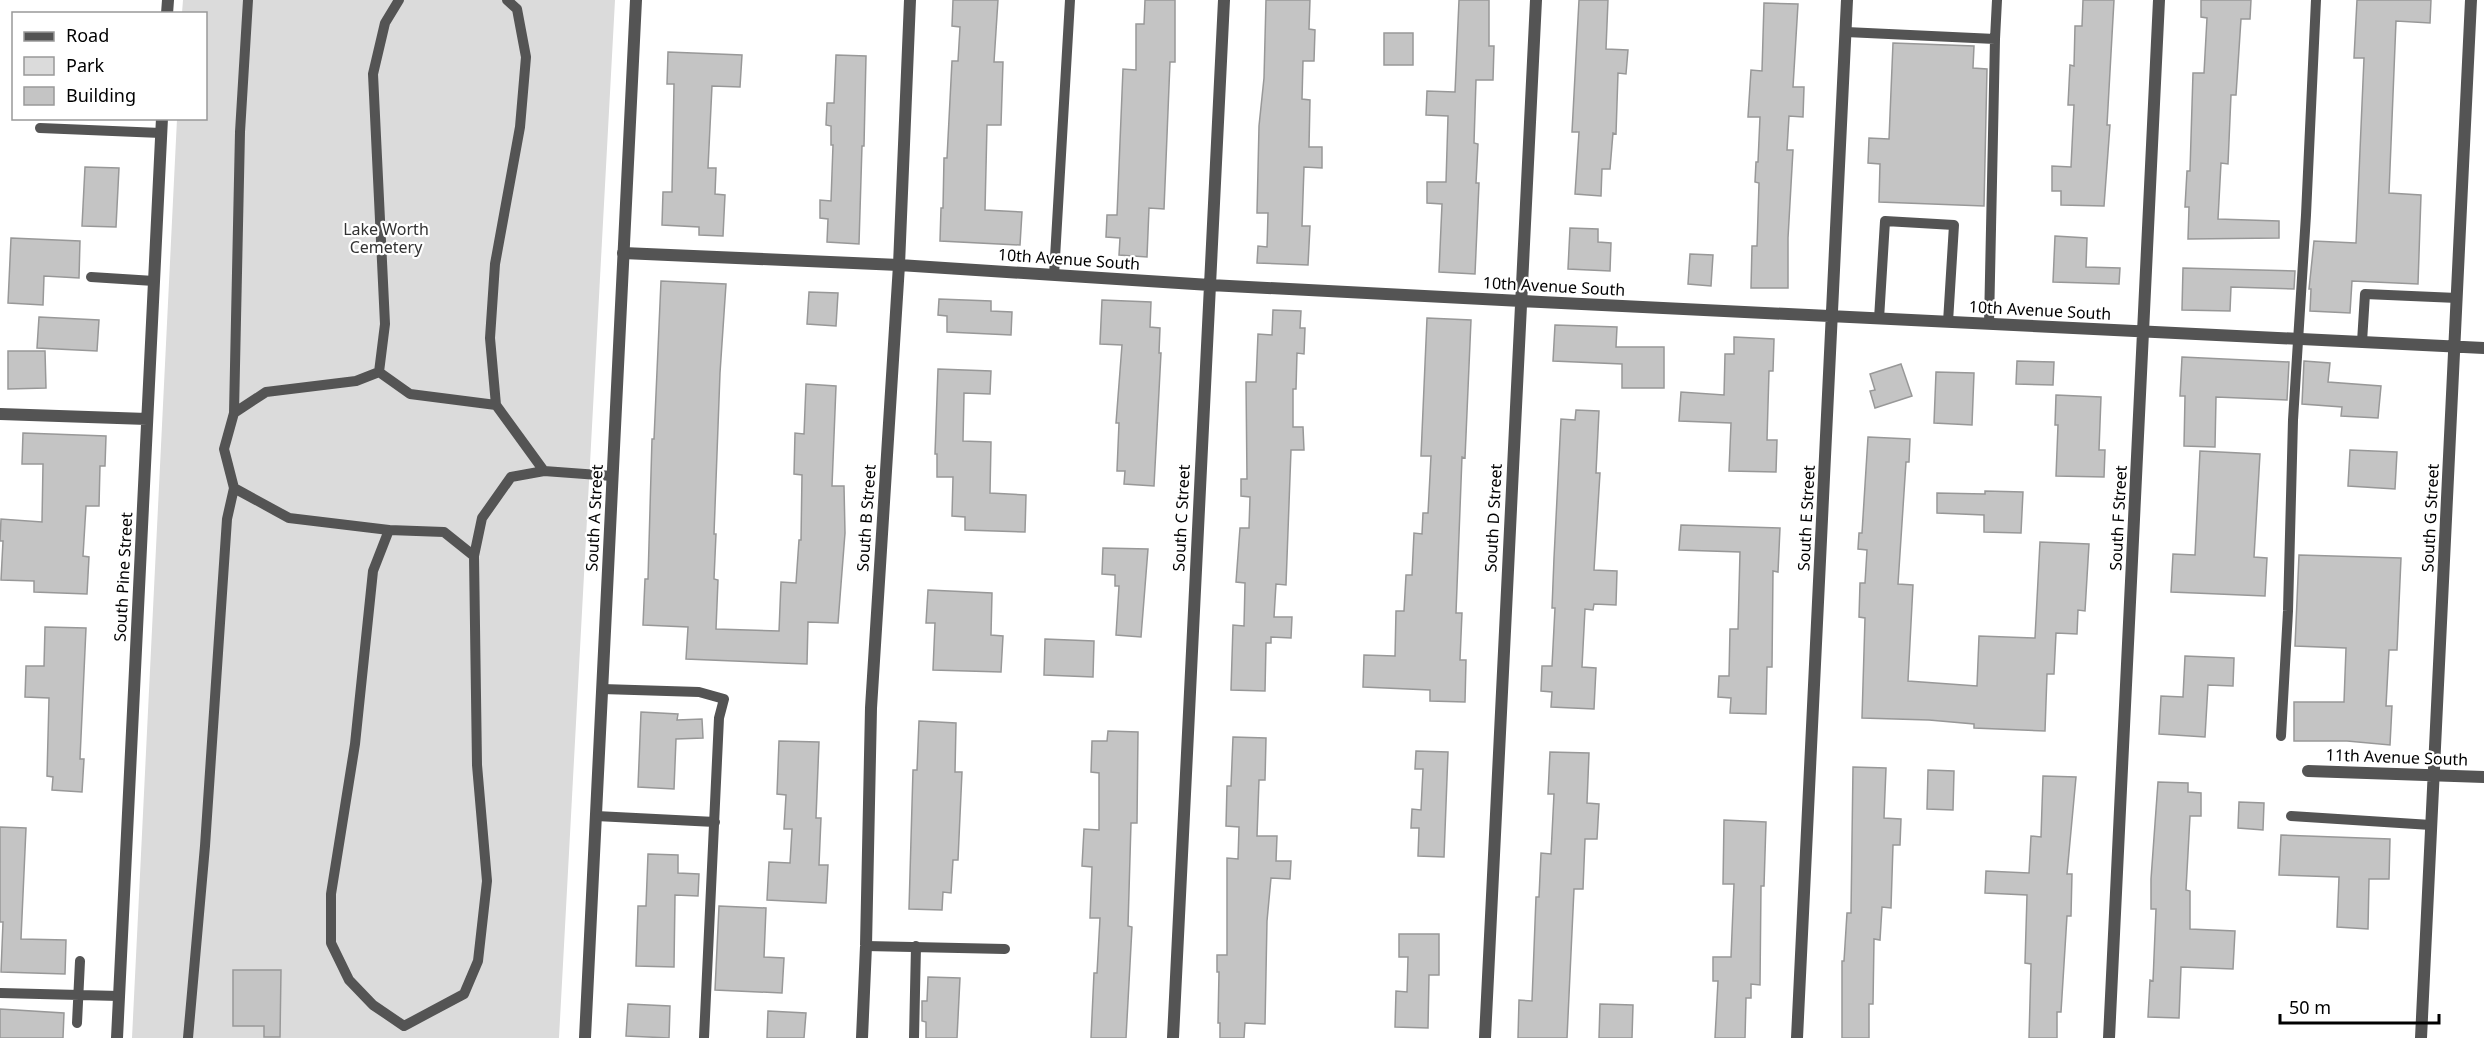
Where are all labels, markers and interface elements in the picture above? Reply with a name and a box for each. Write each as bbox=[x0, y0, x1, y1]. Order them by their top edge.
legend bbox=[12, 12, 207, 120]
text: Road bbox=[66, 23, 109, 47]
text: Park bbox=[66, 53, 104, 77]
text: Building bbox=[66, 83, 136, 107]
park label: Lake Worth Cemetery bbox=[343, 218, 429, 258]
street label: 10th Avenue South bbox=[997, 243, 1141, 275]
street label: 10th Avenue South bbox=[1482, 271, 1626, 301]
street label: 10th Avenue South bbox=[1968, 295, 2112, 325]
street label: South B Street bbox=[851, 463, 881, 572]
street label: South D Street bbox=[1479, 463, 1507, 573]
street label: South G Street bbox=[2416, 463, 2444, 573]
street label: South A Street bbox=[580, 464, 608, 572]
street label: South C Street bbox=[1167, 464, 1195, 572]
street label: South E Street bbox=[1792, 464, 1820, 571]
street label: South F Street bbox=[2104, 465, 2132, 571]
street label: South Pine Street bbox=[109, 511, 137, 642]
street label: 11th Avenue South bbox=[2325, 744, 2469, 770]
scale bar bbox=[2280, 987, 2439, 1025]
text: 50 m bbox=[2289, 995, 2331, 1019]

